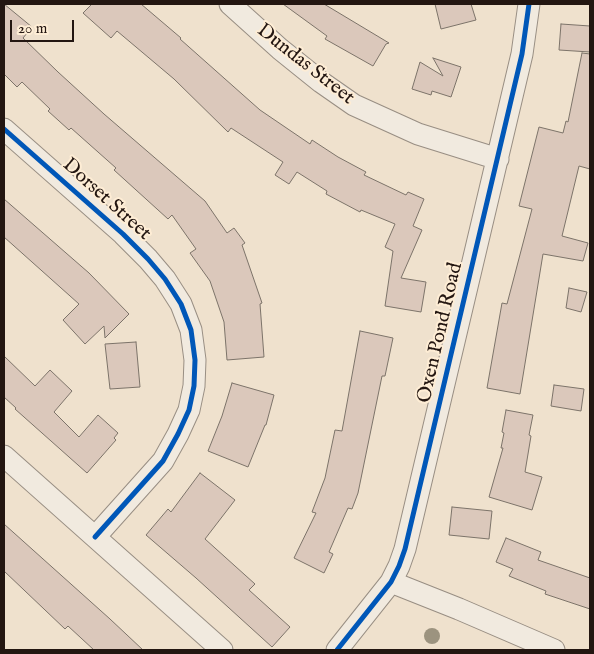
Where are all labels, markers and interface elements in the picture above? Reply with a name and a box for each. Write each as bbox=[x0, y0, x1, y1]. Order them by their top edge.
scale bar bbox=[12, 10, 76, 42]
text: 20 m bbox=[18, 19, 47, 38]
street label: Dundas Street bbox=[251, 19, 359, 111]
street label: Dorset Street bbox=[57, 154, 155, 246]
street label: Oxen Pond Road bbox=[413, 261, 469, 405]

